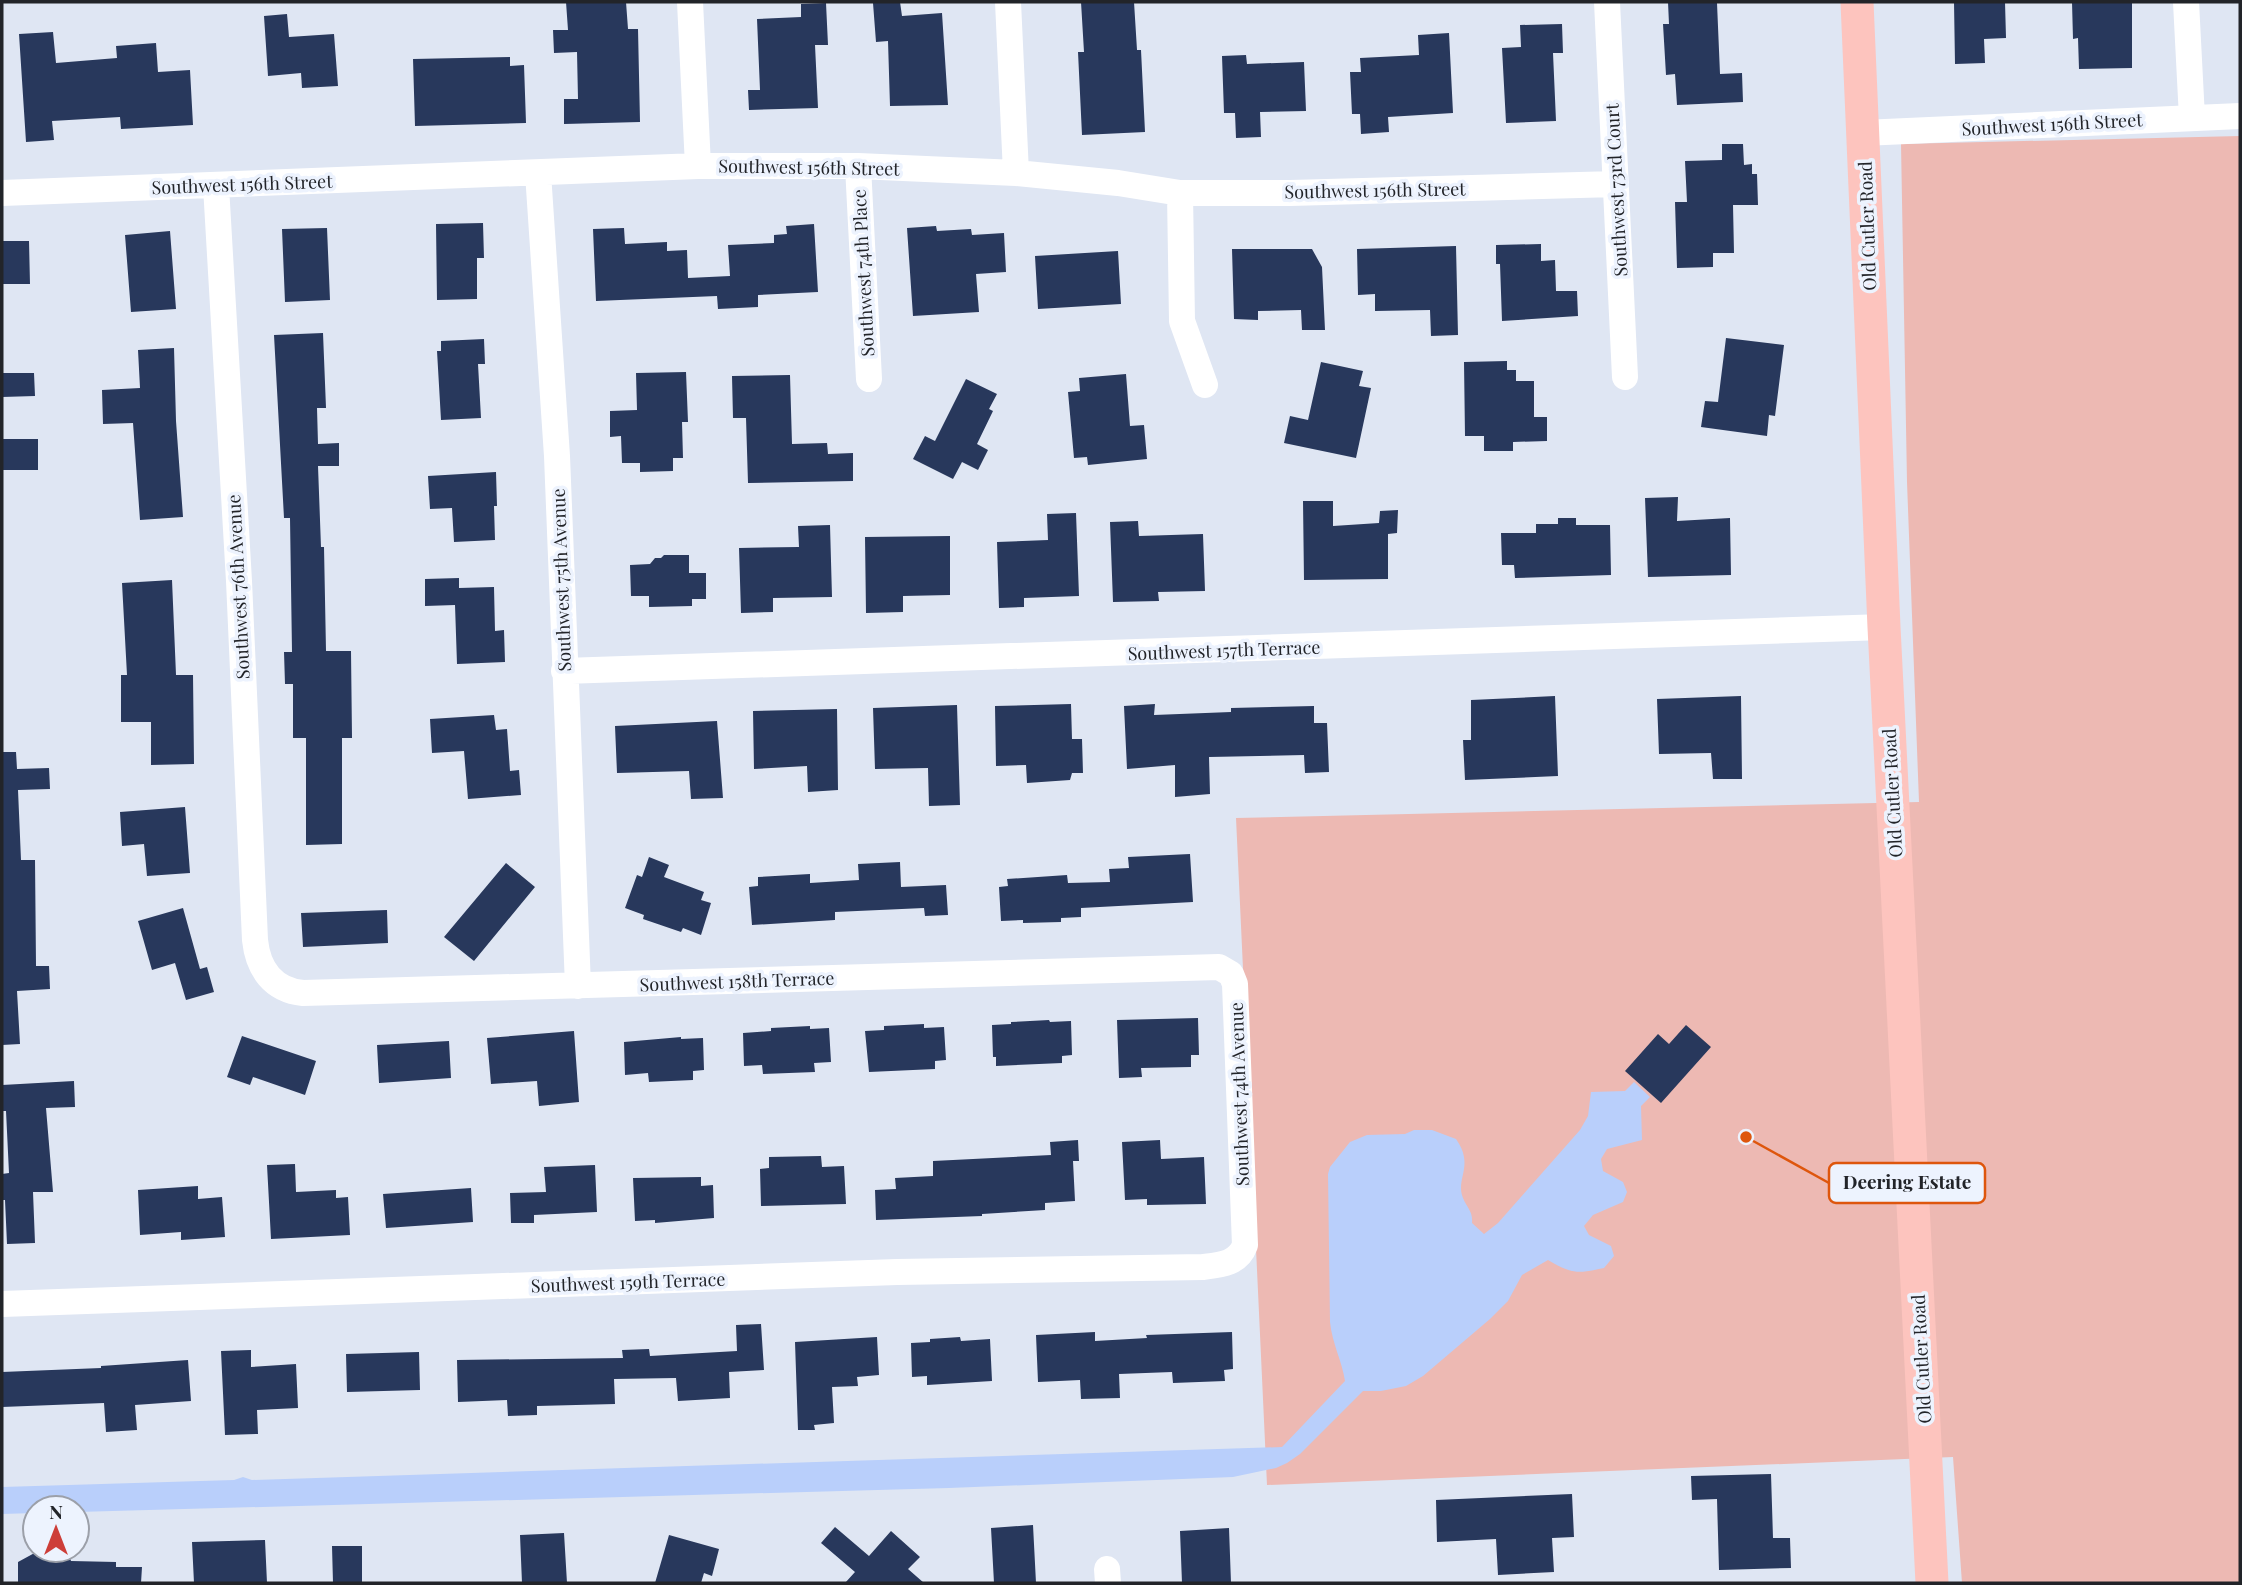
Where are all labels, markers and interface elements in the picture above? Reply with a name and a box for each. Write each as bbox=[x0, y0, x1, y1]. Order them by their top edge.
street label: Southwest 73rd Court bbox=[1599, 102, 1633, 277]
street label: Southwest 156th Street bbox=[1961, 107, 2144, 141]
street label: Southwest 156th Street bbox=[718, 153, 900, 181]
street label: Old Cutler Road bbox=[1853, 160, 1881, 291]
street label: Southwest 156th Street bbox=[151, 169, 334, 199]
street label: Southwest 156th Street bbox=[1284, 176, 1466, 204]
street label: Southwest 74th Place bbox=[847, 189, 879, 357]
street label: Southwest 75th Avenue bbox=[546, 488, 576, 672]
street label: Southwest 76th Avenue bbox=[221, 494, 255, 680]
street label: Southwest 157th Terrace bbox=[1127, 635, 1321, 665]
street label: Old Cutler Road bbox=[1877, 727, 1907, 858]
street label: Southwest 158th Terrace bbox=[639, 966, 835, 996]
street label: Southwest 74th Avenue bbox=[1224, 1002, 1254, 1186]
callout: Deering Estate bbox=[1829, 1163, 1985, 1203]
text: Deering Estate bbox=[1843, 1168, 1971, 1194]
street label: Southwest 159th Terrace bbox=[530, 1267, 726, 1297]
street label: Old Cutler Road bbox=[1906, 1293, 1936, 1424]
north arrow bbox=[21, 1494, 91, 1564]
text: N bbox=[49, 1498, 63, 1524]

